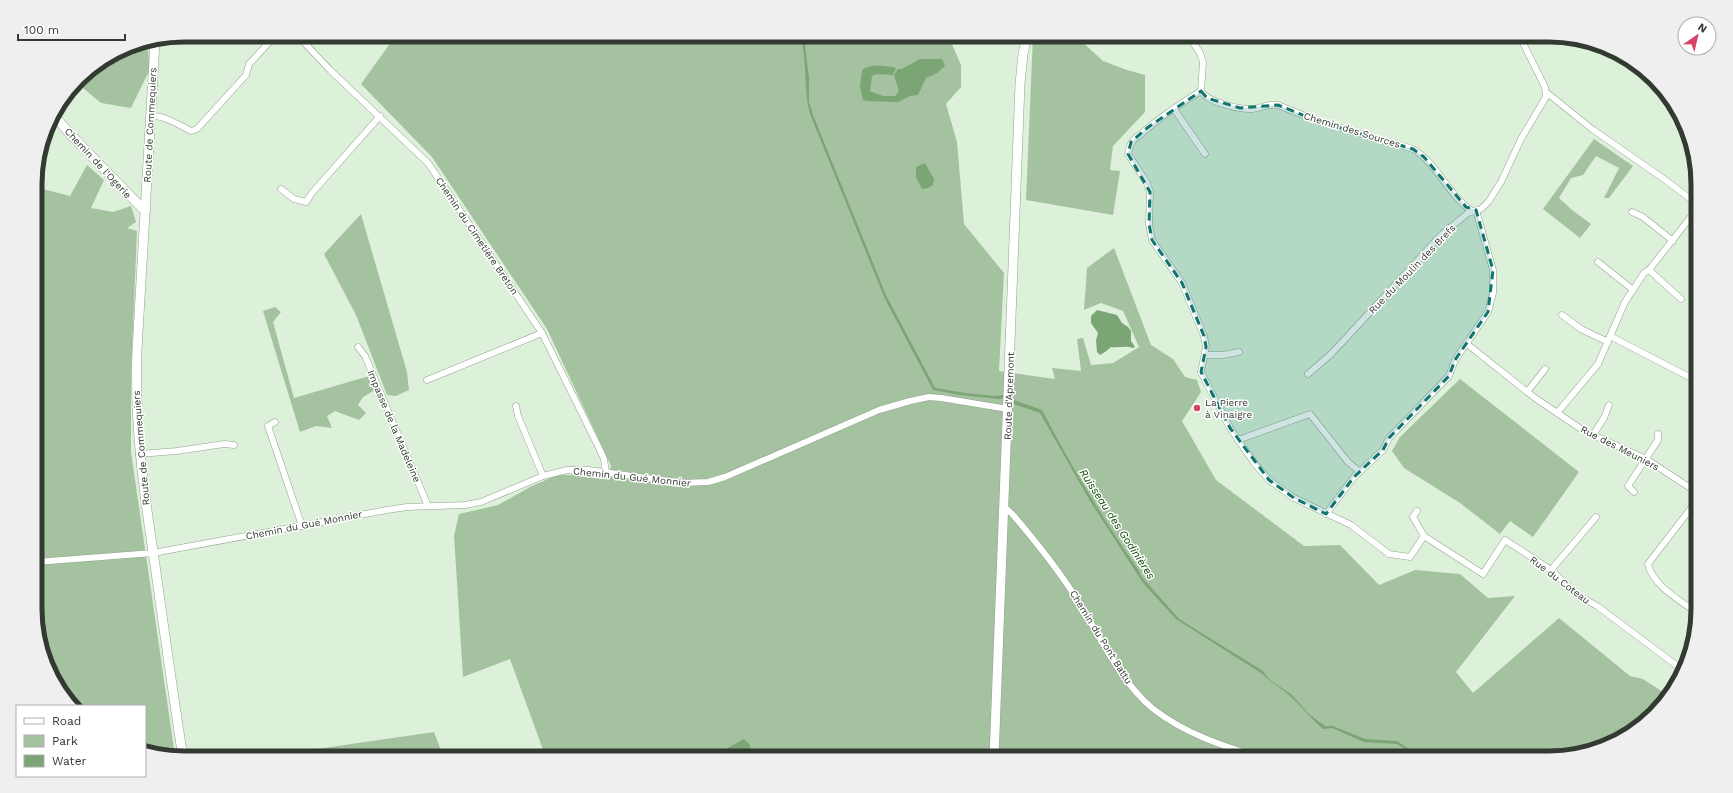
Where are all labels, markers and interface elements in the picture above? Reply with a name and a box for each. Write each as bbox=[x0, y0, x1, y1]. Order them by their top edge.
scale bar bbox=[18, 16, 125, 42]
north arrow bbox=[1677, 16, 1717, 56]
text: N bbox=[1695, 20, 1709, 36]
text: 100 m bbox=[24, 23, 59, 37]
street label: Route de Commequiers bbox=[141, 67, 159, 183]
street label: Chemin des Sources bbox=[1302, 110, 1402, 150]
street label: Chemin de l'Ogerie bbox=[62, 125, 134, 201]
street label: Chemin du Cimetière Breton bbox=[433, 175, 521, 297]
street label: Rue du Moulin des Brefs bbox=[1366, 222, 1458, 316]
street label: Route d'Apremont bbox=[1002, 351, 1016, 440]
street label: Impasse de la Madeleine bbox=[365, 368, 423, 484]
street label: Route de Commequiers bbox=[131, 390, 151, 506]
place label: La Pierre à Vinaigre bbox=[1205, 397, 1252, 420]
marker: La Pierre à Vinaigre bbox=[1192, 403, 1202, 413]
street label: Rue des Meuniers bbox=[1579, 423, 1661, 473]
street label: Chemin du Gué Monnier bbox=[573, 465, 691, 489]
water label: Ruisseau des Godinières bbox=[1076, 466, 1158, 582]
street label: Chemin du Gué Monnier bbox=[245, 508, 363, 542]
street label: Rue du Coteau bbox=[1528, 554, 1592, 606]
street label: Chemin du Pont Battu bbox=[1068, 588, 1134, 686]
legend bbox=[16, 705, 146, 777]
text: Road bbox=[52, 714, 81, 728]
text: Park bbox=[52, 734, 78, 748]
text: Water bbox=[52, 754, 87, 768]

